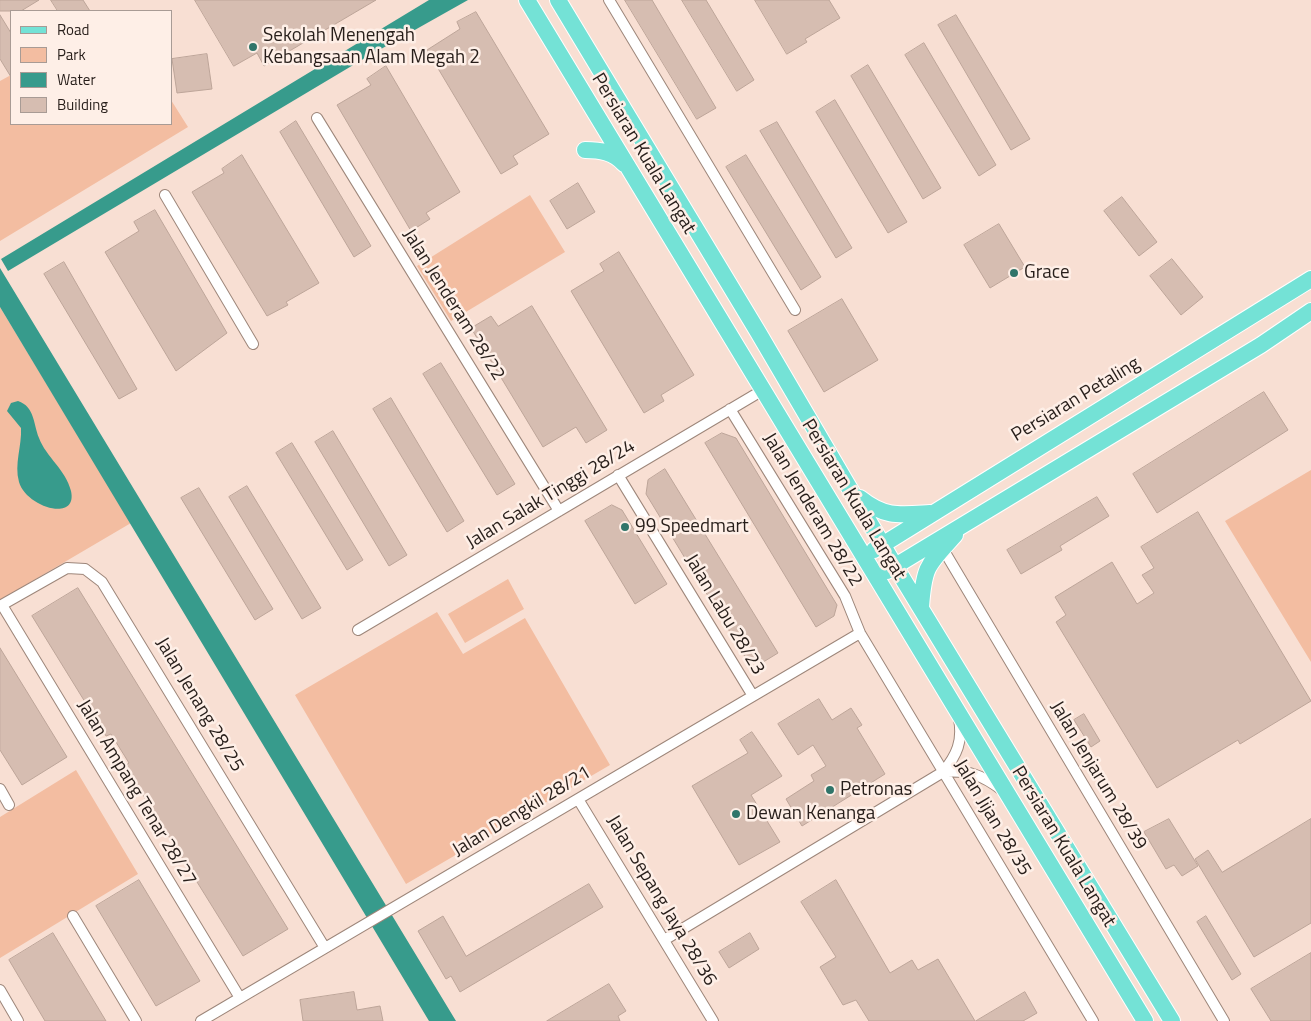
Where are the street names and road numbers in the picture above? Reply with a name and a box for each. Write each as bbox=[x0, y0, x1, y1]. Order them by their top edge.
street label: Persiaran Kuala Langat bbox=[586, 70, 700, 238]
street label: Jalan Jenderam 28/22 bbox=[397, 225, 509, 385]
street label: Persiaran Petaling bbox=[1008, 353, 1144, 447]
street label: Persiaran Kuala Langat bbox=[796, 416, 910, 584]
street label: Jalan Jenderam 28/22 bbox=[757, 429, 867, 591]
street label: Jalan Salak Tinggi 28/24 bbox=[462, 436, 640, 554]
street label: Jalan Labu 28/23 bbox=[679, 551, 769, 679]
street label: Jalan Jenang 28/25 bbox=[150, 634, 248, 776]
street label: Jalan Ampang Tenar 28/27 bbox=[71, 696, 201, 890]
street label: Jalan Jenjarum 28/39 bbox=[1045, 698, 1151, 854]
street label: Jalan Jijan 28/35 bbox=[948, 756, 1036, 880]
street label: Jalan Dengkil 28/21 bbox=[449, 762, 595, 862]
street label: Persiaran Kuala Langat bbox=[1006, 763, 1120, 931]
street label: Jalan Sepang Jaya 28/36 bbox=[601, 812, 721, 990]

